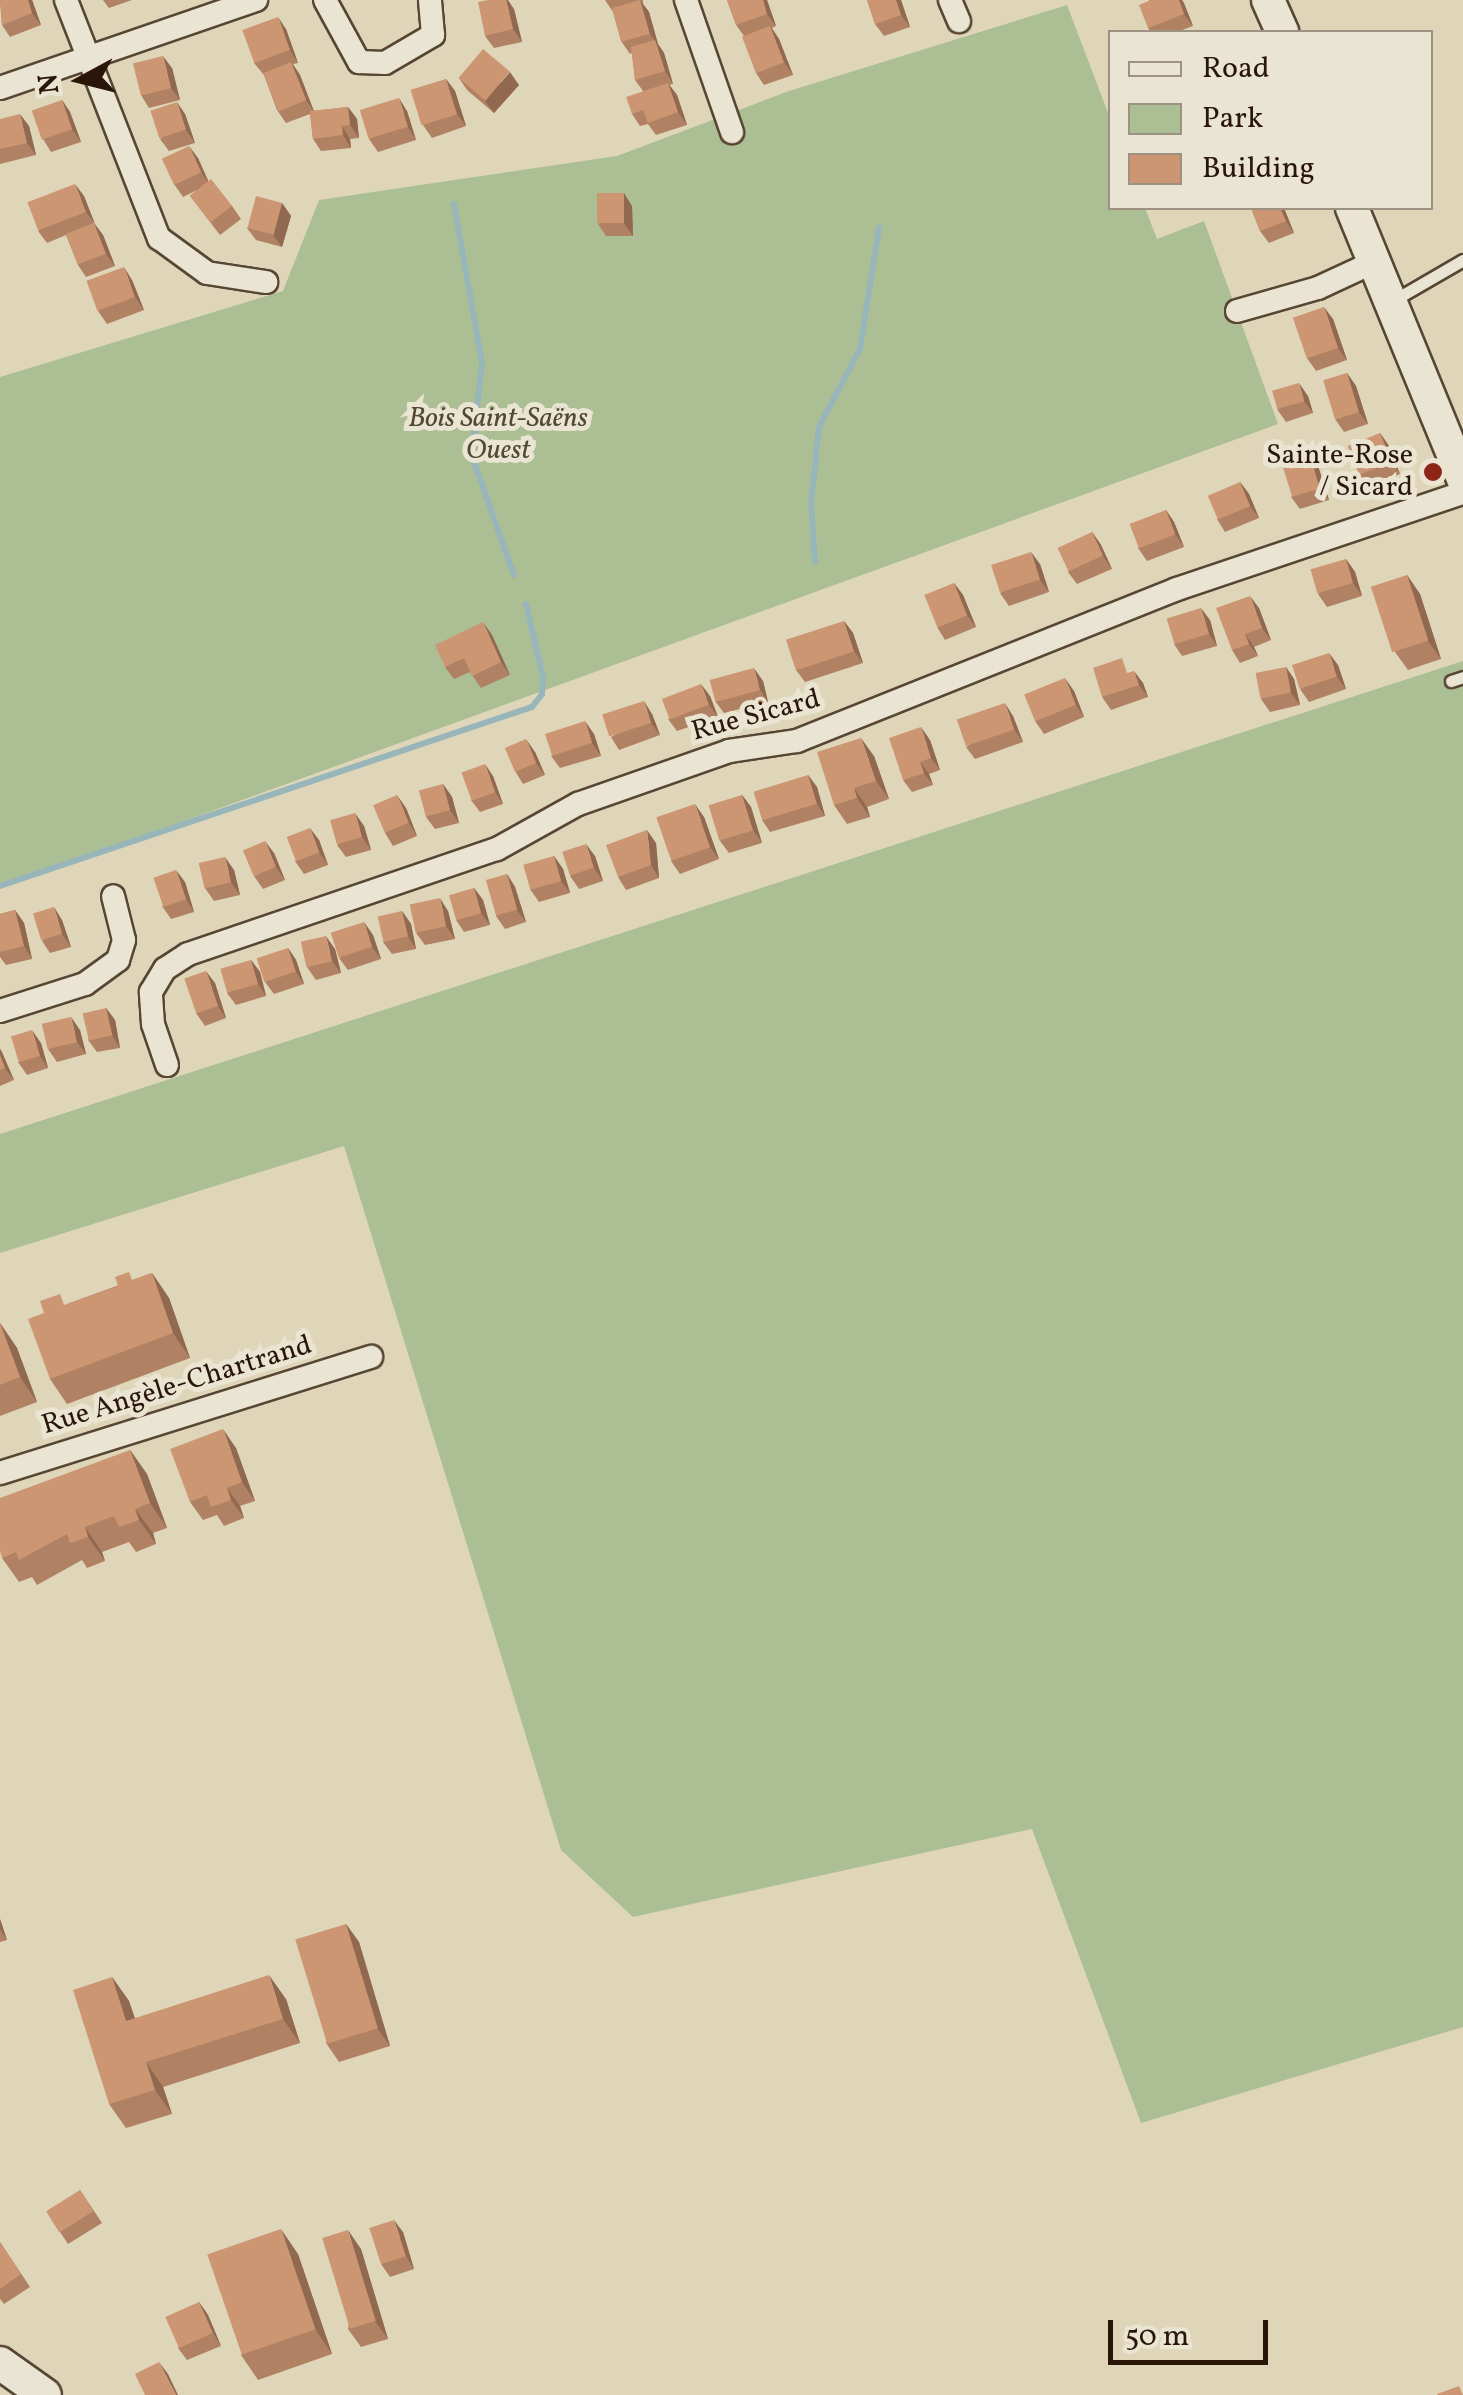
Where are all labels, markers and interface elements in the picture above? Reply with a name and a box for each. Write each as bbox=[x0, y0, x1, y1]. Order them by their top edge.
north arrow bbox=[30, 30, 130, 130]
legend bbox=[1108, 30, 1433, 210]
text: Road bbox=[1202, 48, 1270, 90]
text: N bbox=[29, 71, 70, 96]
text: Park bbox=[1202, 98, 1263, 140]
text: Building bbox=[1202, 148, 1315, 190]
park label: Bois Saint-Saëns Ouest bbox=[408, 402, 588, 468]
place label: Sainte-Rose / Sicard bbox=[1266, 439, 1413, 505]
marker: Sainte-Rose / Sicard bbox=[1422, 461, 1444, 483]
street label: Rue Sicard bbox=[688, 683, 824, 749]
street label: Rue Angèle-Chartrand bbox=[38, 1329, 316, 1443]
scale bar bbox=[1113, 2300, 1273, 2362]
text: 50 m bbox=[1125, 2316, 1189, 2358]

